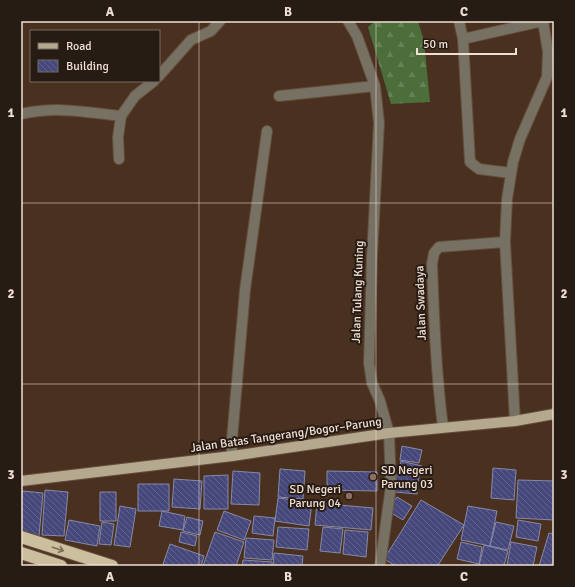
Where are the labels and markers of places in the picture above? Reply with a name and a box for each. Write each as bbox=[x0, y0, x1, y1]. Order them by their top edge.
place label: SD Negeri Parung 03 bbox=[381, 463, 433, 492]
marker: SD Negeri Parung 03 bbox=[368, 472, 378, 482]
place label: SD Negeri Parung 04 bbox=[289, 482, 342, 511]
marker: SD Negeri Parung 04 bbox=[344, 491, 354, 501]

